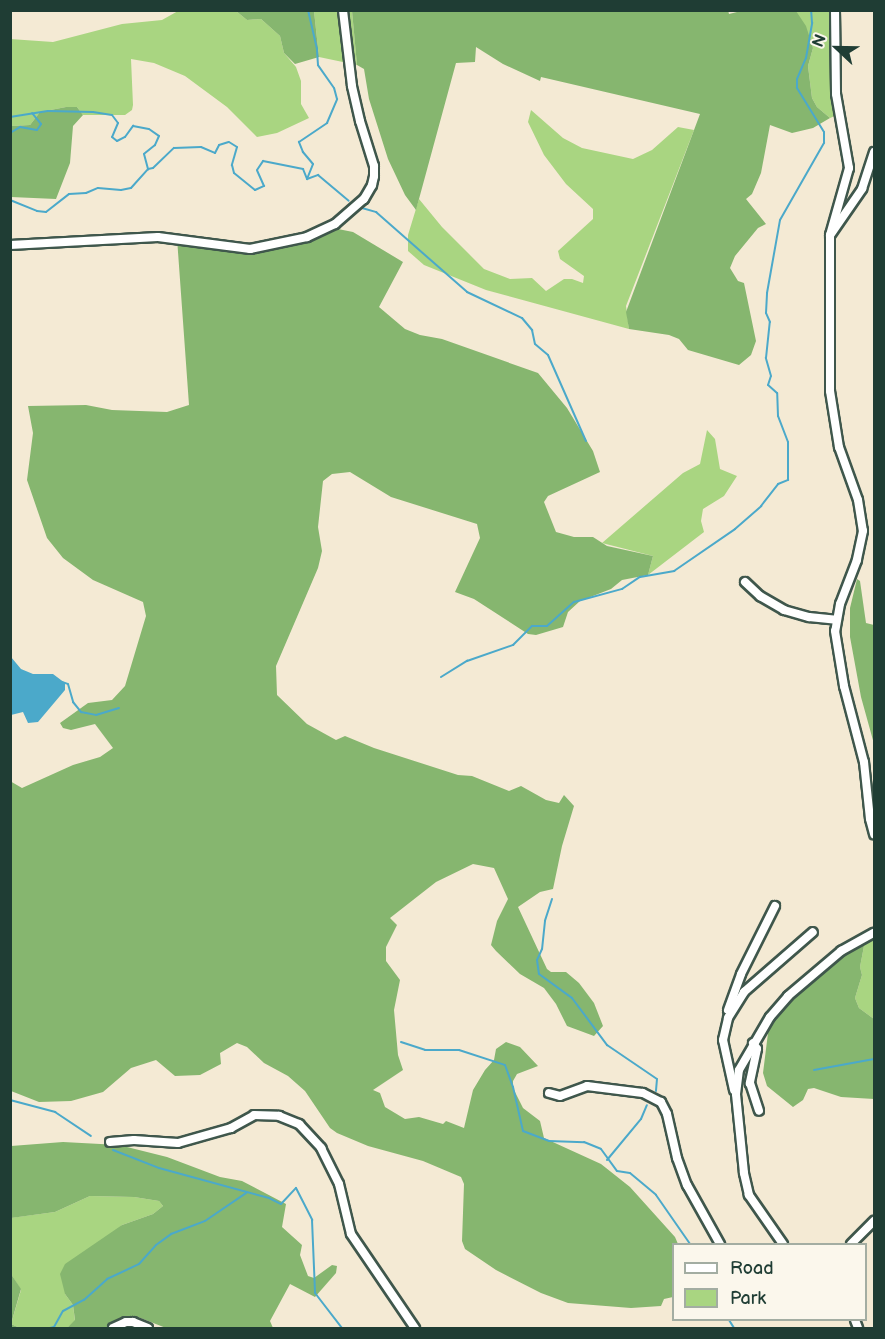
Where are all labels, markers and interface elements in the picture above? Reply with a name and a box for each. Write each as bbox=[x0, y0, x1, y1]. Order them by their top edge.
north arrow bbox=[807, 18, 867, 78]
text: N bbox=[809, 32, 831, 50]
legend bbox=[672, 1243, 867, 1321]
text: Road bbox=[730, 1258, 774, 1279]
text: Park bbox=[730, 1288, 766, 1309]

